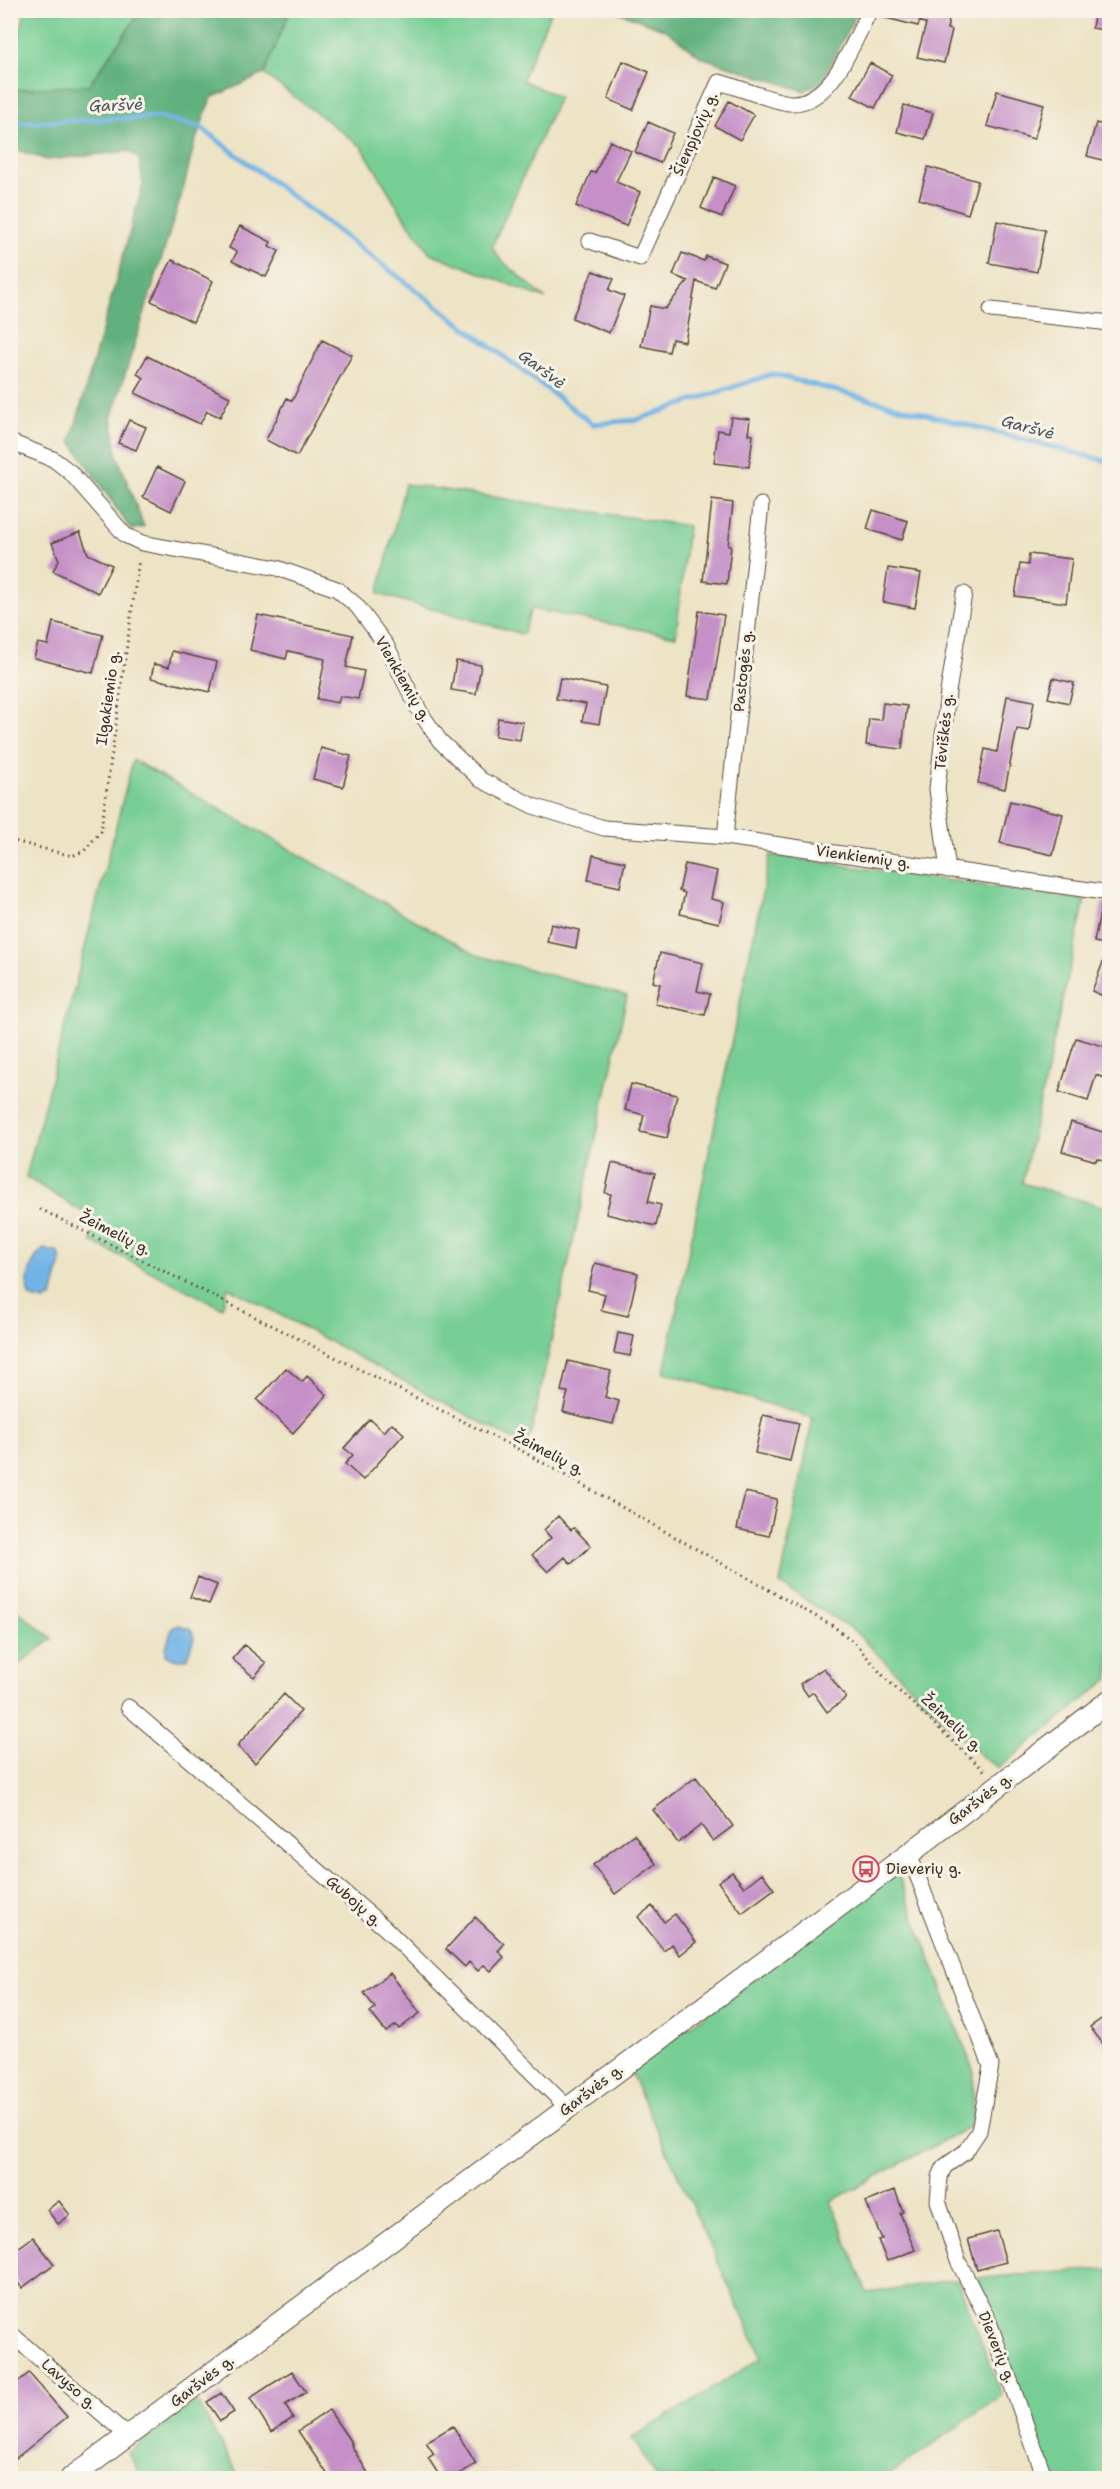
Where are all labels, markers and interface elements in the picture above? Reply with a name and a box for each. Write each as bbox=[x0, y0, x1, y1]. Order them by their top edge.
street label: Šienpjovių g. bbox=[667, 88, 722, 179]
water label: Garšvė bbox=[89, 94, 143, 116]
water label: Garšvė bbox=[514, 344, 570, 394]
water label: Garšvė bbox=[999, 410, 1057, 444]
street label: Pastogės g. bbox=[729, 629, 757, 713]
street label: Vienkiemių g. bbox=[370, 633, 436, 726]
street label: Ilgakiemio g. bbox=[91, 649, 125, 747]
street label: Tėviškės g. bbox=[930, 693, 958, 771]
street label: Vienkiemių g. bbox=[814, 840, 912, 874]
street label: Žeimelių g. bbox=[76, 1206, 155, 1259]
street label: Žeimelių g. bbox=[510, 1425, 588, 1480]
street label: Žeimelių g. bbox=[917, 1689, 988, 1757]
street label: Garšvės g. bbox=[944, 1768, 1016, 1830]
bus stop icon: Dieverių g. bbox=[851, 1854, 881, 1884]
place label: Dieverių g. bbox=[886, 1859, 962, 1879]
street label: Gubojų g. bbox=[322, 1871, 386, 1931]
street label: Garšvės g. bbox=[555, 2059, 627, 2121]
street label: Dieverių g. bbox=[974, 2308, 1020, 2386]
street label: Garšvės g. bbox=[166, 2350, 238, 2412]
street label: Lavyso g. bbox=[37, 2354, 101, 2414]

